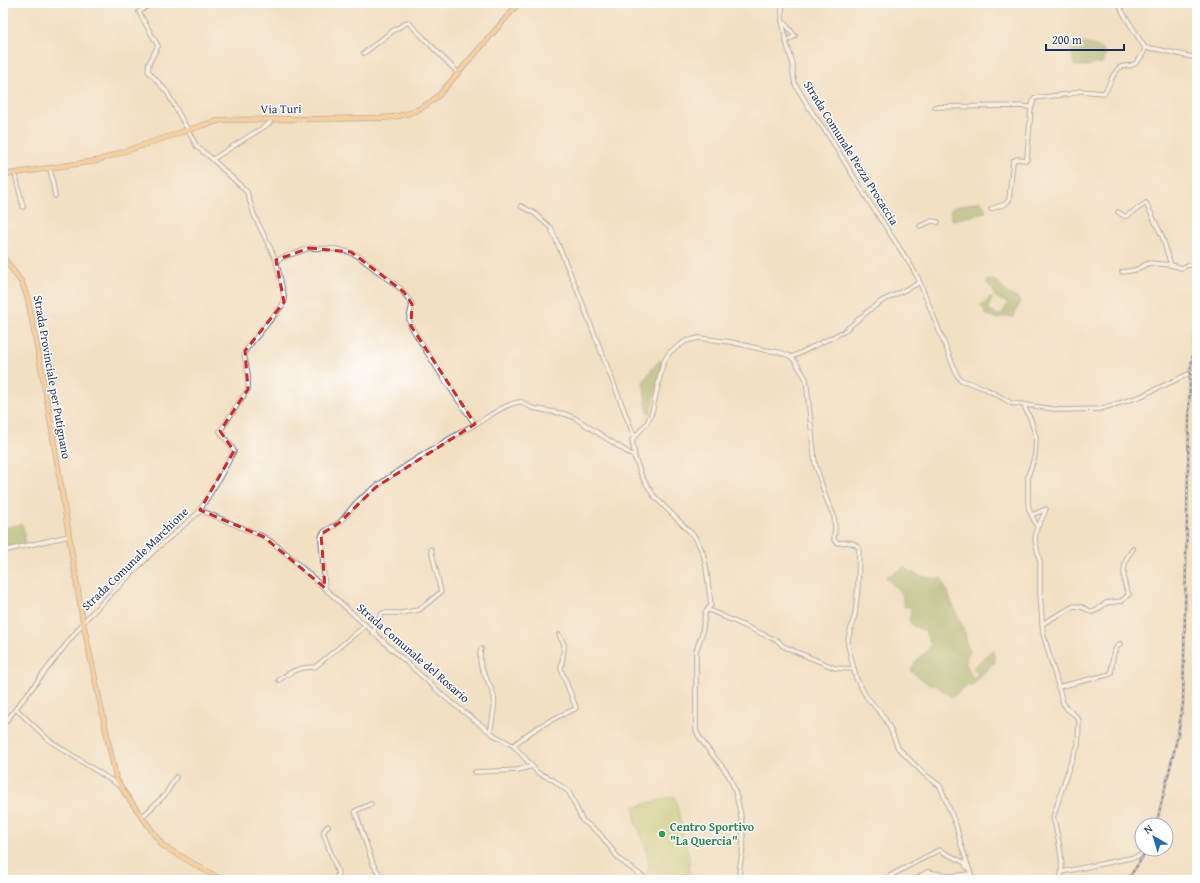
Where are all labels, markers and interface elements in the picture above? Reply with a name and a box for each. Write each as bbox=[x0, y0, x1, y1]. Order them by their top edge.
scale bar bbox=[1046, 26, 1124, 52]
text: 200 m bbox=[1052, 31, 1082, 48]
street label: Strada Comunale Pezza Procaccia bbox=[800, 77, 903, 228]
street label: Via Turi bbox=[260, 100, 302, 117]
street label: Strada Provinciale per Putignano bbox=[30, 294, 75, 460]
street label: Strada Comunale Marchione bbox=[78, 503, 192, 614]
street label: Strada Comunale del Rosario bbox=[353, 599, 473, 706]
north arrow bbox=[1134, 817, 1174, 857]
place label: Centro Sportivo "La Quercia" bbox=[670, 818, 755, 849]
text: N bbox=[1140, 820, 1156, 838]
marker: Centro Sportivo "La Quercia" bbox=[657, 829, 667, 839]

